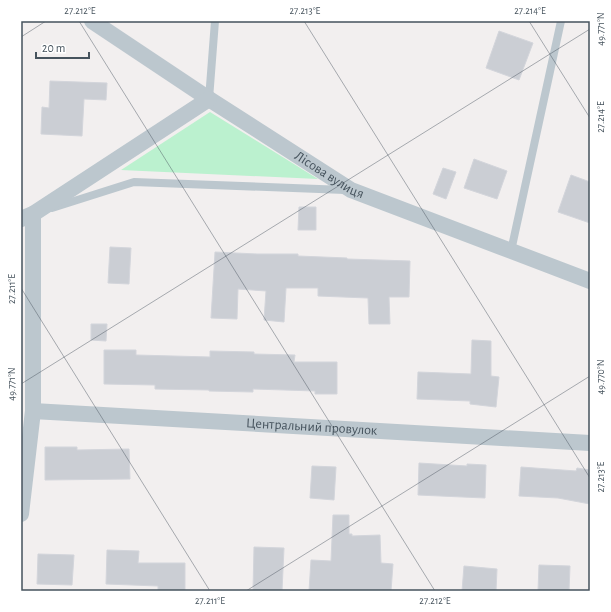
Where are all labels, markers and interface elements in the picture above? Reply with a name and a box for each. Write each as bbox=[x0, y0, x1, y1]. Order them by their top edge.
text: 27.212°E bbox=[64, 6, 96, 16]
text: 27.213°E bbox=[290, 6, 321, 16]
text: 27.214°E bbox=[514, 6, 546, 16]
text: 49.771°N bbox=[596, 12, 606, 46]
scale bar bbox=[36, 34, 89, 60]
text: 20 m bbox=[42, 42, 65, 54]
text: 27.214°E bbox=[596, 101, 606, 133]
street label: Лісова вулиця bbox=[292, 149, 366, 201]
text: 27.211°E bbox=[7, 274, 17, 304]
text: 49.770°N bbox=[596, 359, 606, 395]
text: 49.771°N bbox=[7, 367, 17, 401]
street label: Центральний провулок bbox=[245, 416, 378, 438]
text: 27.213°E bbox=[596, 461, 606, 492]
text: 27.211°E bbox=[195, 596, 225, 606]
text: 27.212°E bbox=[419, 596, 451, 606]

